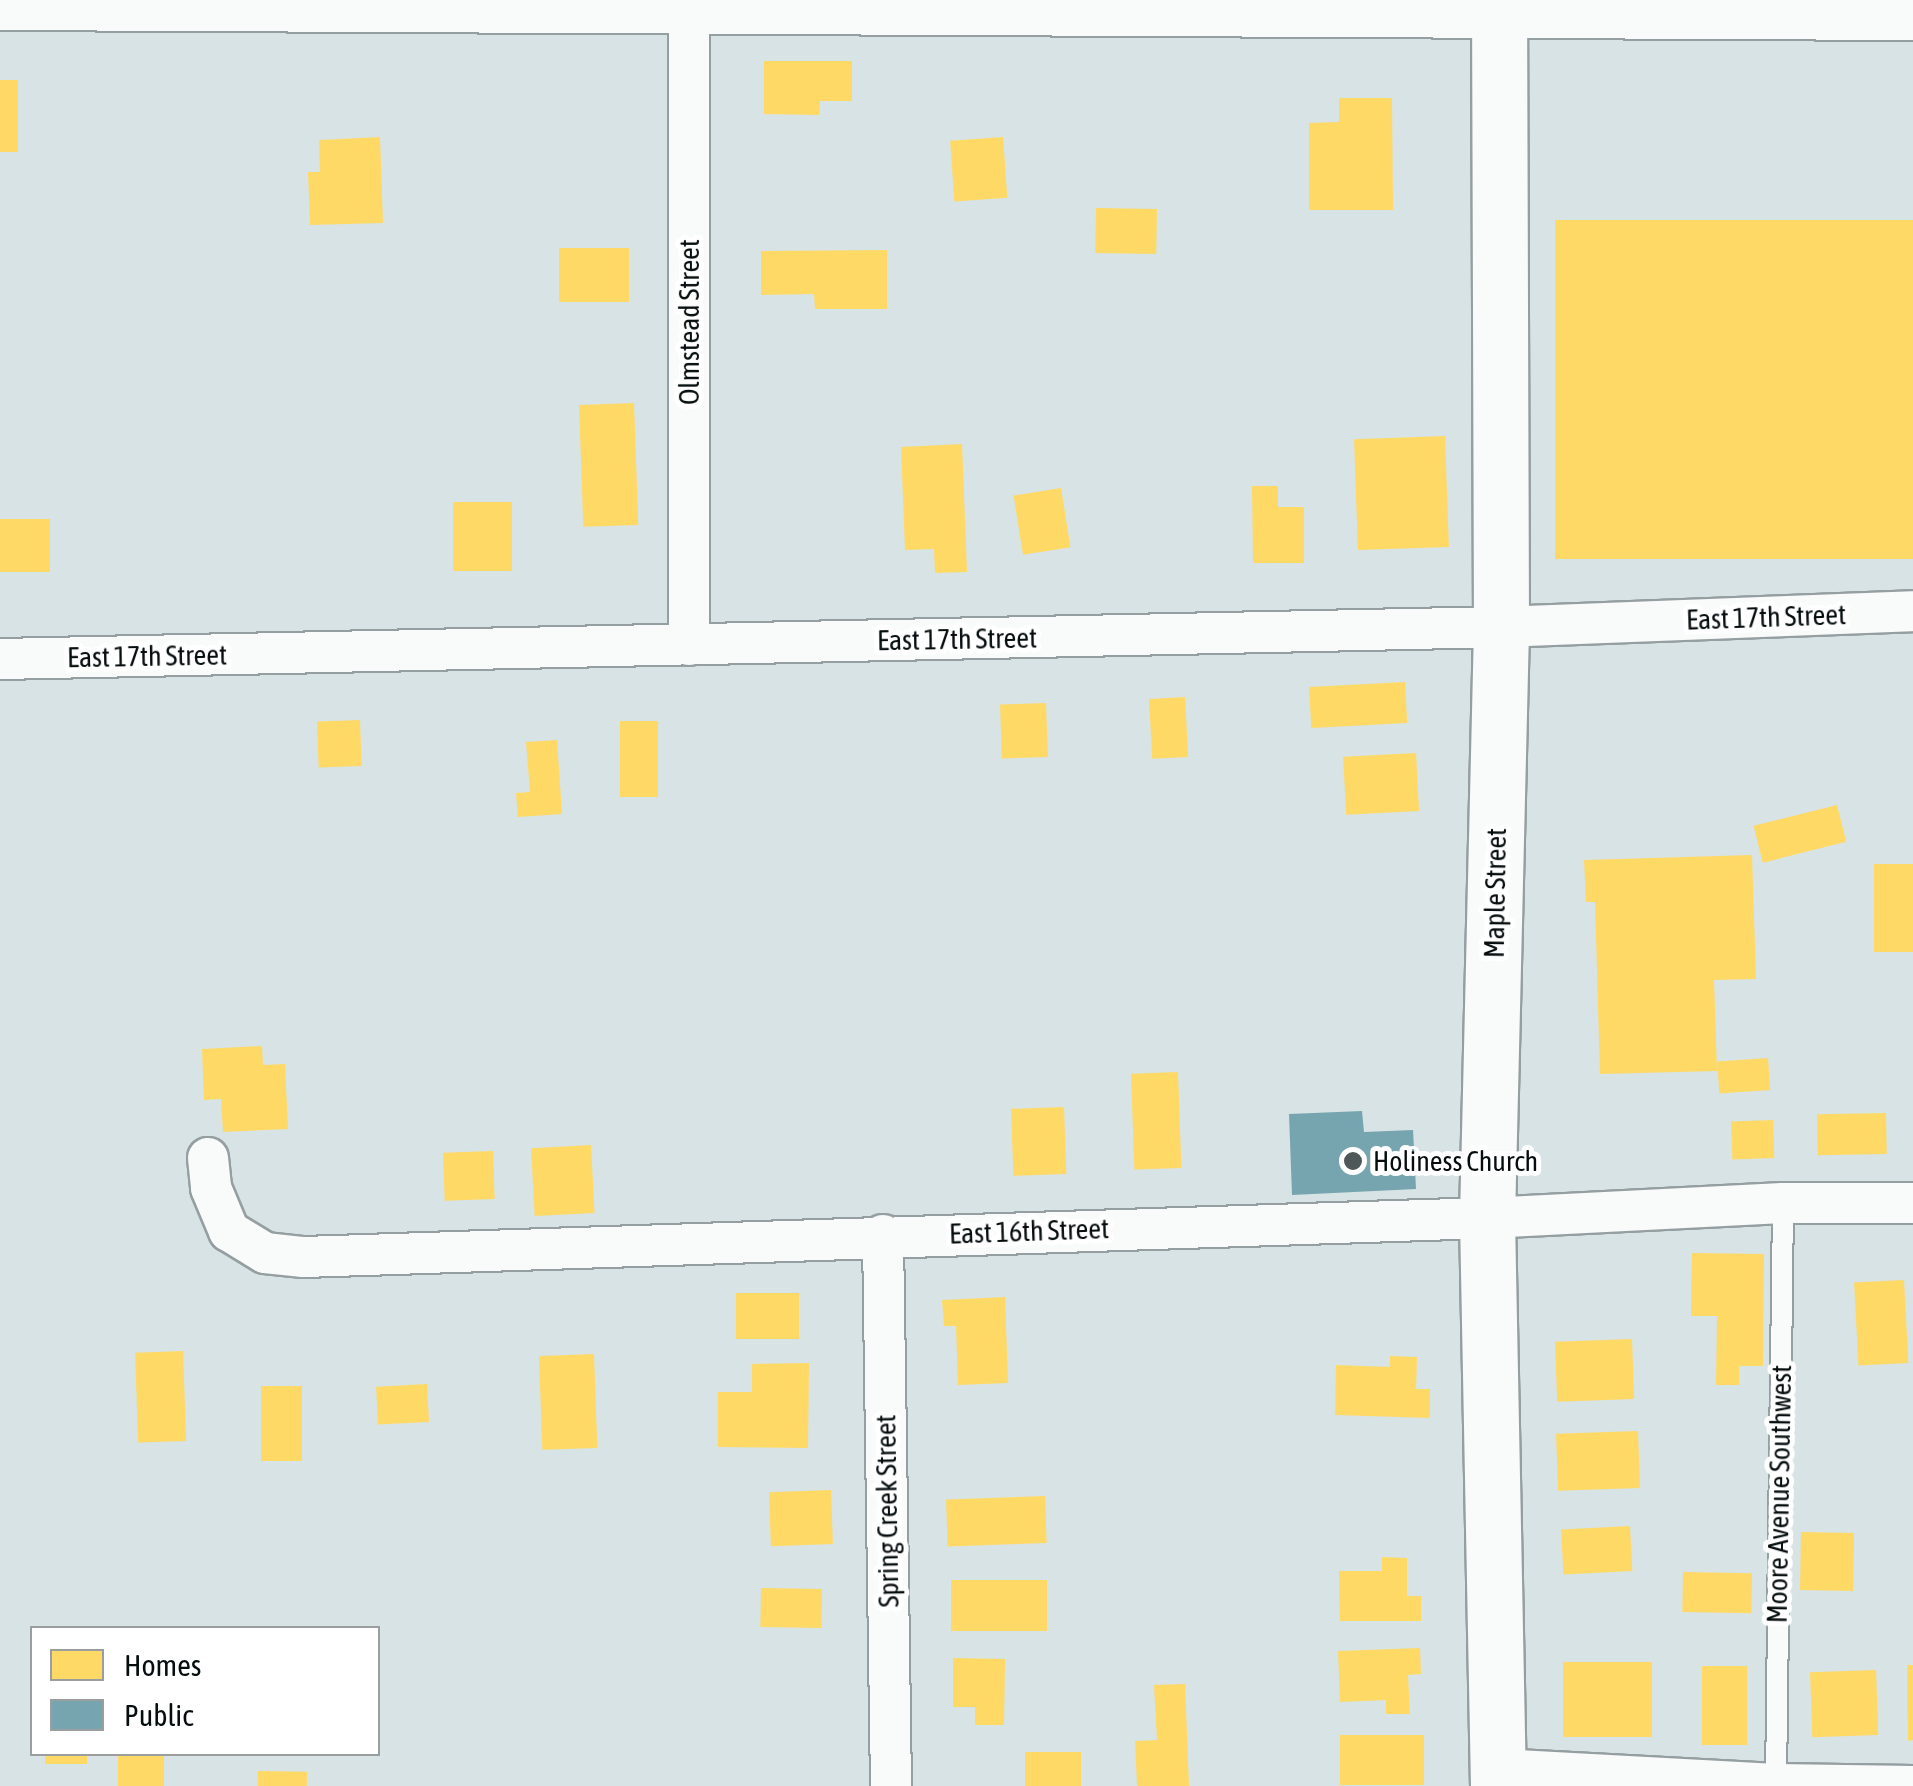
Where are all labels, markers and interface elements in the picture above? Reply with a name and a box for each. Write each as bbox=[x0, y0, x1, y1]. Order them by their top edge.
street label: Olmstead Street bbox=[672, 239, 706, 405]
street label: East 17th Street bbox=[1685, 597, 1847, 637]
street label: East 17th Street bbox=[877, 621, 1037, 657]
street label: East 17th Street bbox=[67, 638, 227, 674]
street label: Maple Street bbox=[1477, 828, 1513, 958]
place label: Holiness Church bbox=[1373, 1144, 1538, 1178]
marker: Holiness Church bbox=[1342, 1150, 1364, 1172]
street label: East 16th Street bbox=[948, 1211, 1110, 1251]
street label: Moore Avenue Southwest bbox=[1760, 1365, 1798, 1623]
street label: Spring Creek Street bbox=[869, 1414, 905, 1608]
legend bbox=[30, 1626, 380, 1756]
text: Homes bbox=[124, 1648, 201, 1682]
text: Public bbox=[124, 1698, 193, 1732]

